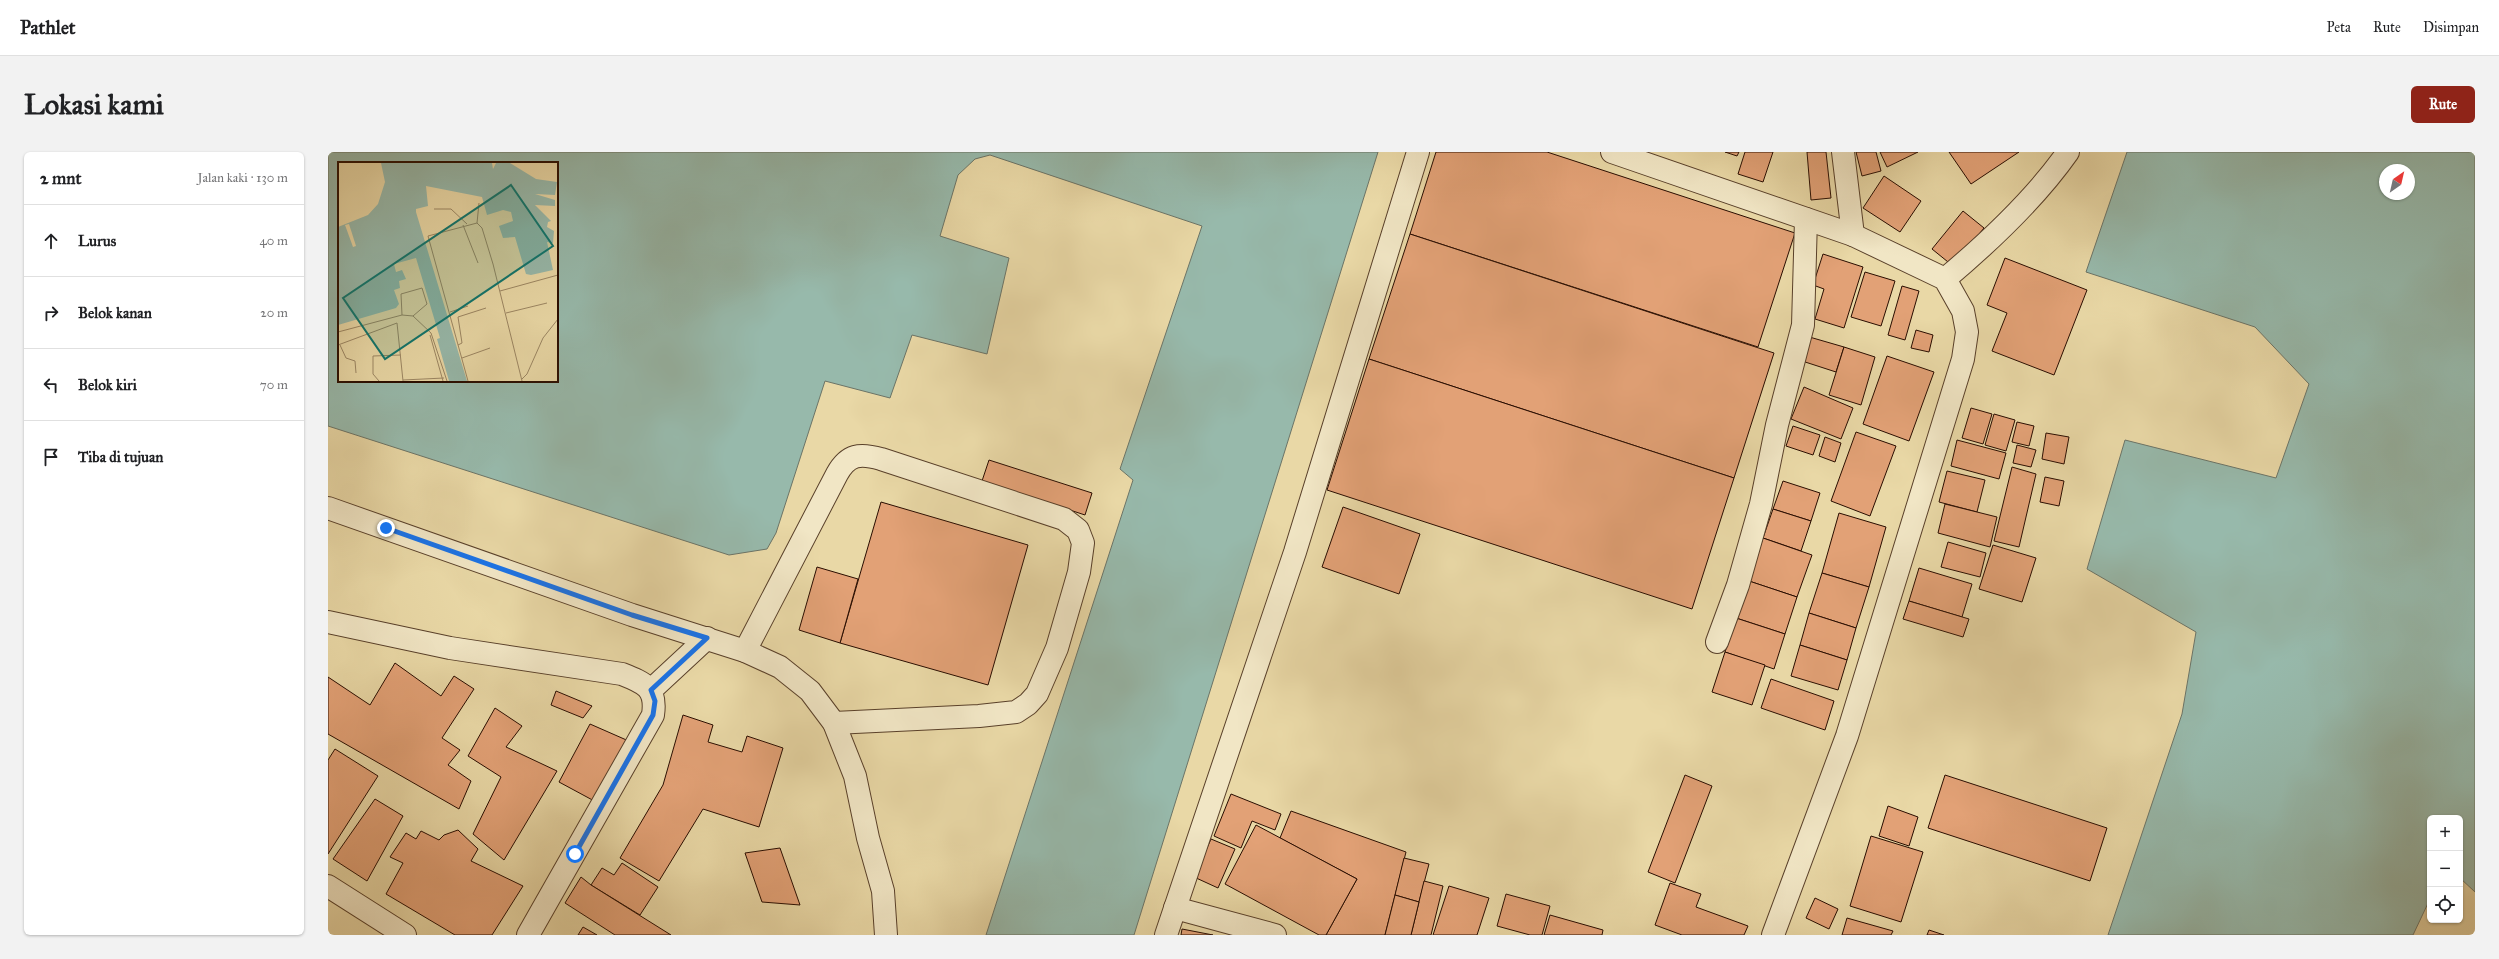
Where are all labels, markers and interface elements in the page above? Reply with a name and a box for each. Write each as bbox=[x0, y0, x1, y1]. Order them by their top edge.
text: Pathlet bbox=[20, 16, 76, 39]
text: Peta bbox=[2327, 19, 2351, 36]
text: Rute bbox=[2373, 19, 2401, 36]
text: Disimpan bbox=[2423, 19, 2479, 36]
button: Rute bbox=[2411, 86, 2475, 123]
text: Lokasi kami bbox=[24, 87, 164, 122]
inset map bbox=[338, 162, 558, 382]
north arrow bbox=[2379, 164, 2415, 200]
text: 2 mnt bbox=[40, 168, 81, 189]
text: Jalan kaki · 130 m bbox=[198, 170, 288, 186]
icon: ahead bbox=[40, 230, 62, 252]
text: Lurus bbox=[78, 232, 116, 250]
text: 40 m bbox=[259, 233, 288, 249]
icon: right bbox=[40, 302, 62, 324]
text: Belok kanan bbox=[78, 304, 152, 322]
text: 20 m bbox=[260, 305, 288, 321]
icon: left bbox=[40, 374, 62, 396]
text: Belok kiri bbox=[78, 376, 137, 394]
text: 70 m bbox=[260, 377, 288, 393]
icon: arrive bbox=[40, 446, 62, 468]
text: Tiba di tujuan bbox=[78, 448, 163, 466]
route end bbox=[377, 519, 395, 537]
map controls bbox=[2427, 815, 2463, 923]
button: + bbox=[2427, 815, 2463, 851]
route start bbox=[566, 845, 584, 863]
button: − bbox=[2427, 851, 2463, 887]
button: locate bbox=[2427, 887, 2463, 923]

